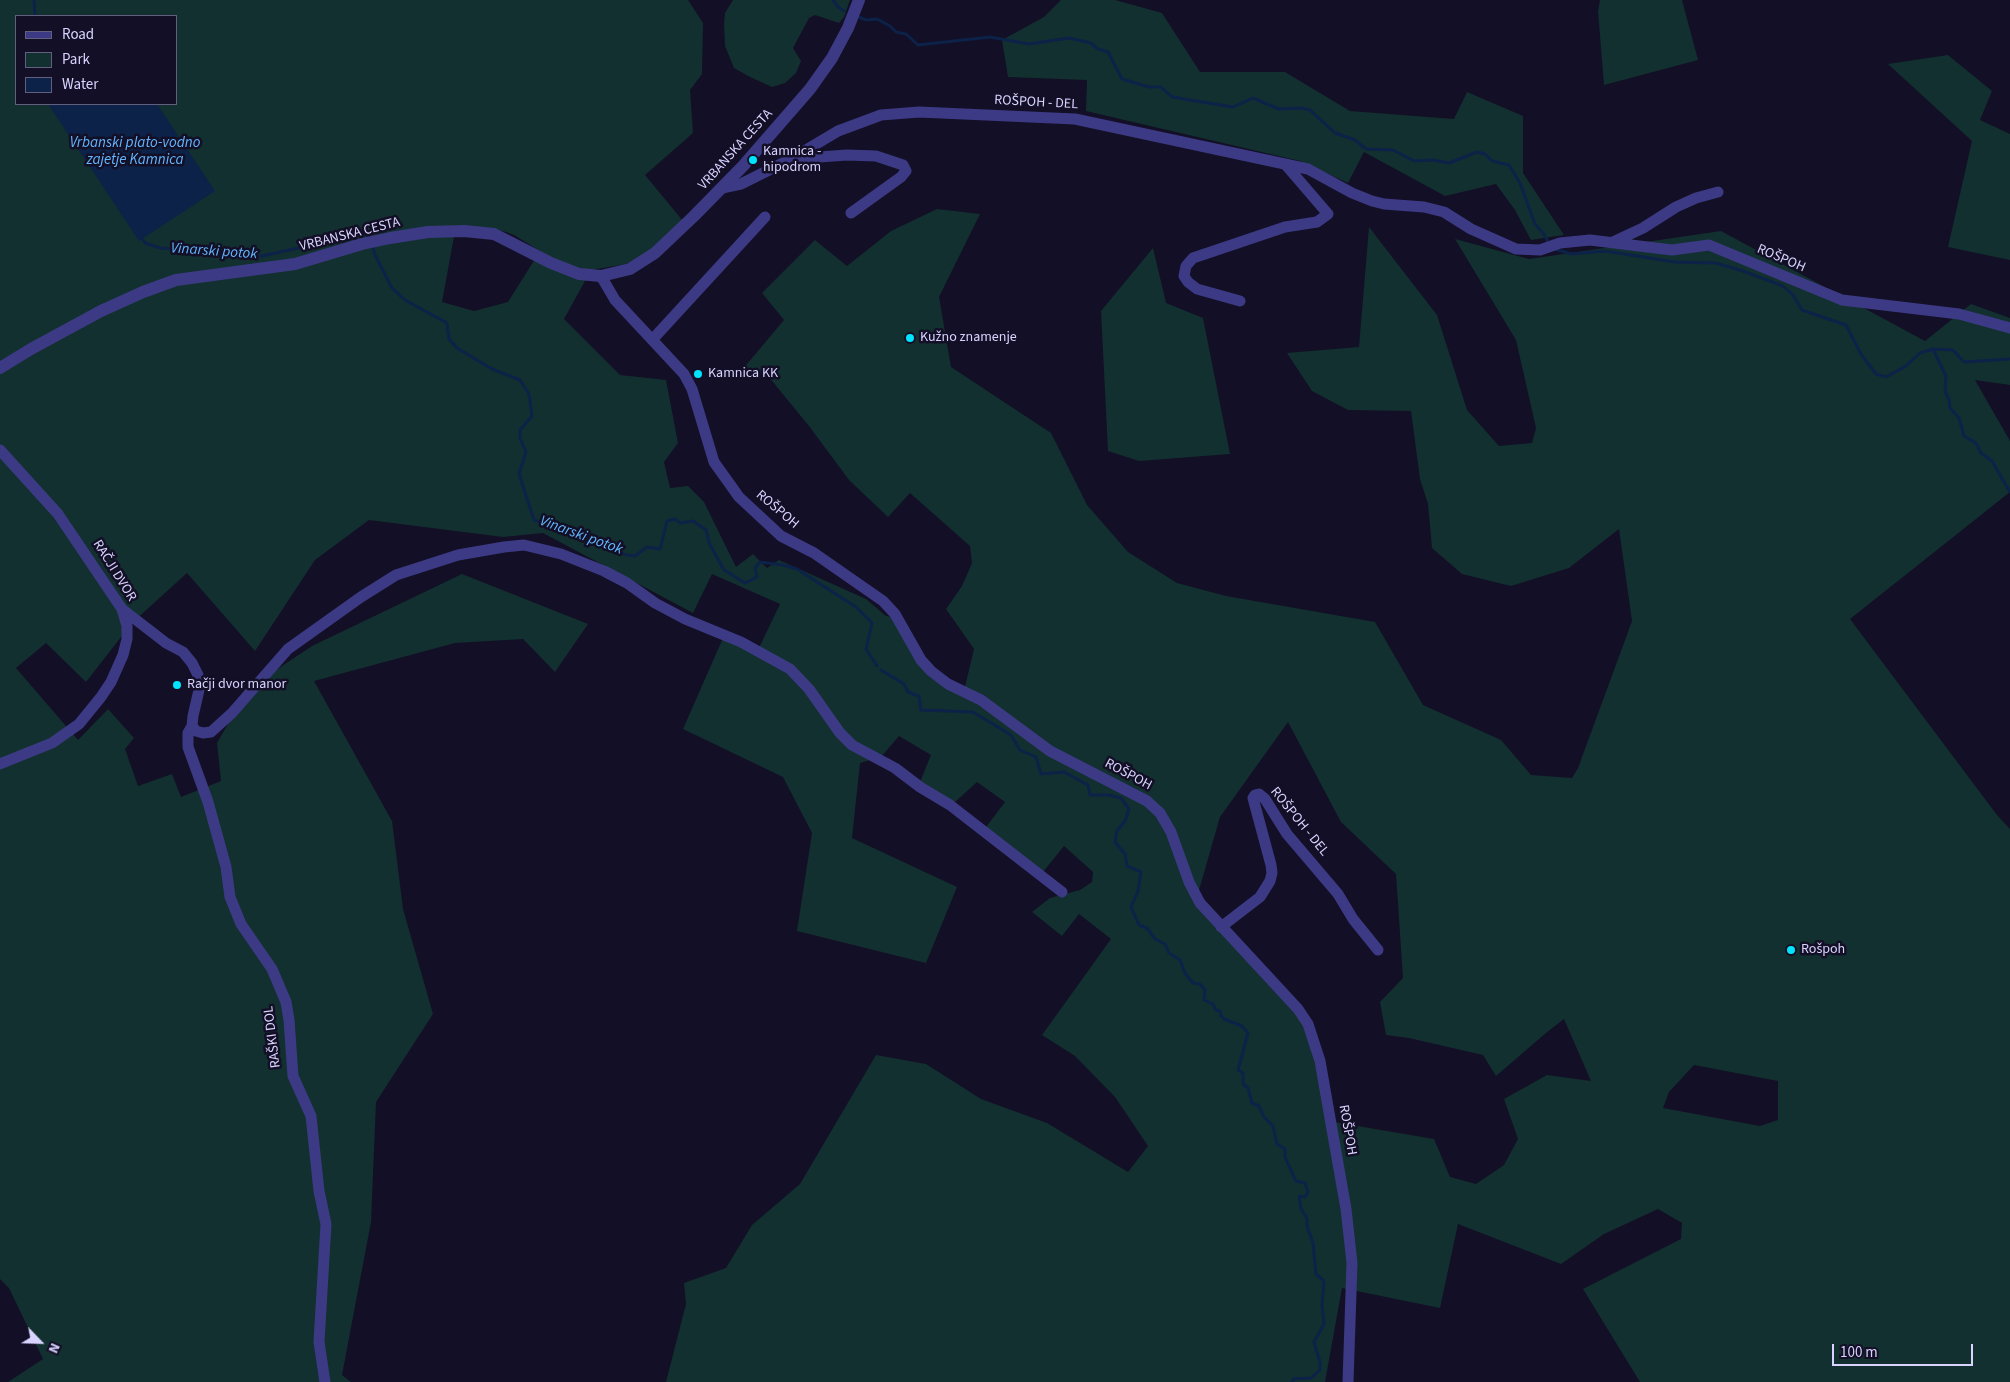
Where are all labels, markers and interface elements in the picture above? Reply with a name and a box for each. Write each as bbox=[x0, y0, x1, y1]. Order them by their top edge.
legend bbox=[15, 15, 178, 105]
text: Road bbox=[62, 24, 94, 45]
text: Park bbox=[62, 49, 90, 70]
text: Water bbox=[62, 74, 98, 95]
street label: ROŠPOH - DEL bbox=[994, 92, 1078, 114]
street label: VRBANSKA CESTA bbox=[695, 106, 777, 194]
water label: Vrbanski plato-vodno zajetje Kamnica bbox=[70, 135, 200, 170]
place label: Kamnica - hipodrom bbox=[763, 144, 821, 176]
marker: Kamnica - hipodrom bbox=[747, 154, 759, 166]
street label: VRBANSKA CESTA bbox=[298, 214, 402, 256]
water label: Vinarski potok bbox=[170, 240, 258, 264]
street label: ROŠPOH bbox=[1754, 241, 1808, 277]
place label: Kužno znamenje bbox=[920, 330, 1017, 346]
marker: Kužno znamenje bbox=[904, 332, 916, 344]
place label: Kamnica KK bbox=[708, 366, 778, 382]
marker: Kamnica KK bbox=[692, 368, 704, 380]
street label: ROŠPOH bbox=[752, 487, 802, 533]
water label: Vinarski potok bbox=[537, 513, 625, 559]
street label: RAČJI DVOR bbox=[89, 537, 139, 605]
place label: Račji dvor manor bbox=[187, 677, 286, 693]
marker: Račji dvor manor bbox=[171, 679, 183, 691]
street label: ROŠPOH bbox=[1102, 756, 1154, 794]
street label: ROŠPOH - DEL bbox=[1266, 784, 1332, 860]
place label: Rošpoh bbox=[1801, 942, 1845, 958]
marker: Rošpoh bbox=[1785, 944, 1797, 956]
street label: RAŠKI DOL bbox=[261, 1005, 285, 1069]
street label: ROŠPOH bbox=[1334, 1103, 1360, 1157]
north arrow bbox=[15, 1317, 65, 1367]
scale bar bbox=[1835, 1334, 1976, 1366]
text: N bbox=[43, 1340, 65, 1356]
text: 100 m bbox=[1840, 1342, 1878, 1363]

